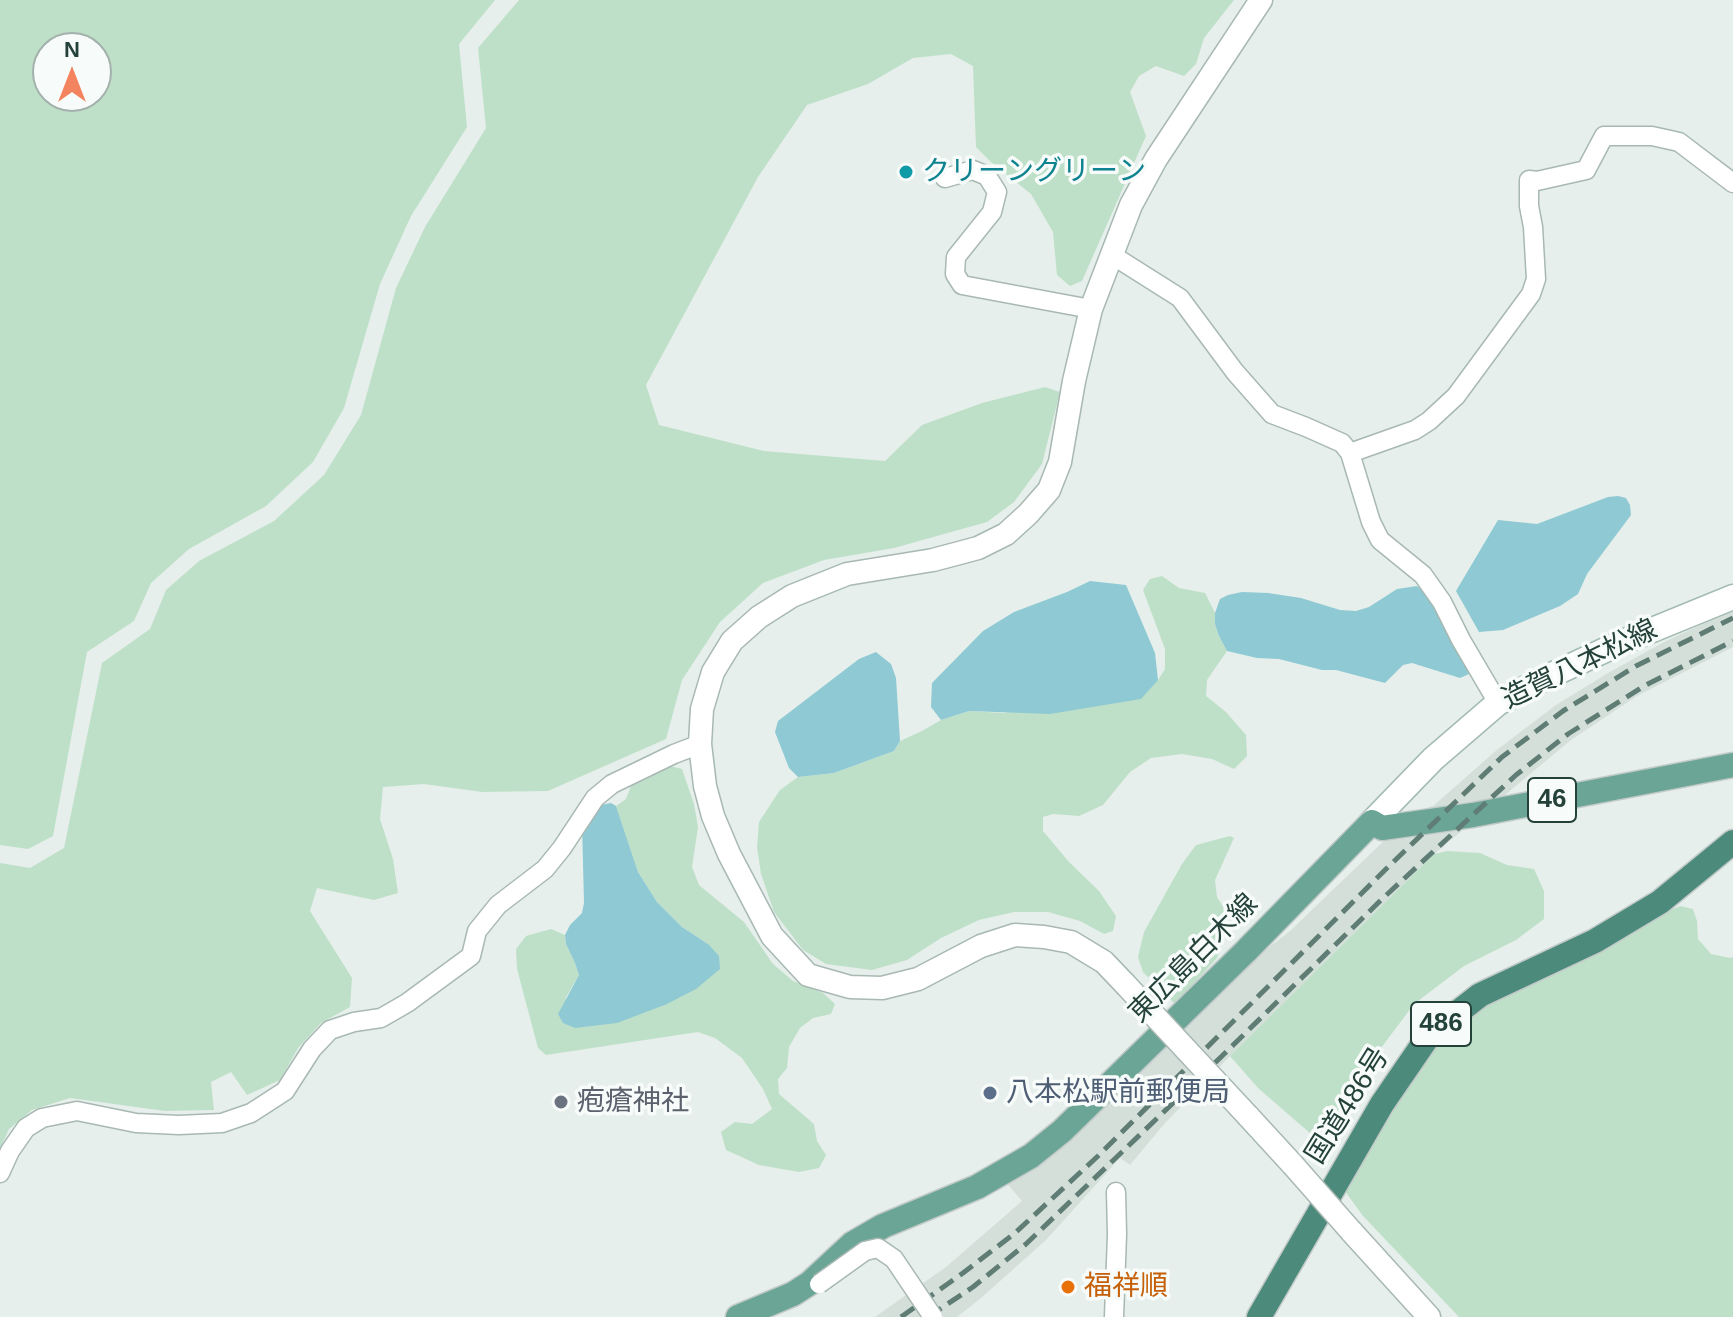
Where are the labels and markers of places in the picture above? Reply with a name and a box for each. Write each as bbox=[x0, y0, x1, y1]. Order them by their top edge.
place label: クリーングリーン bbox=[922, 155, 1146, 189]
marker: クリーングリーン bbox=[897, 163, 915, 181]
place label: 八本松駅前郵便局 bbox=[1006, 1076, 1230, 1110]
marker: 八本松駅前郵便局 bbox=[981, 1084, 999, 1102]
place label: 疱瘡神社 bbox=[577, 1085, 689, 1119]
marker: 疱瘡神社 bbox=[552, 1093, 570, 1111]
place label: 福祥順 bbox=[1084, 1270, 1168, 1304]
marker: 福祥順 bbox=[1059, 1278, 1077, 1296]

